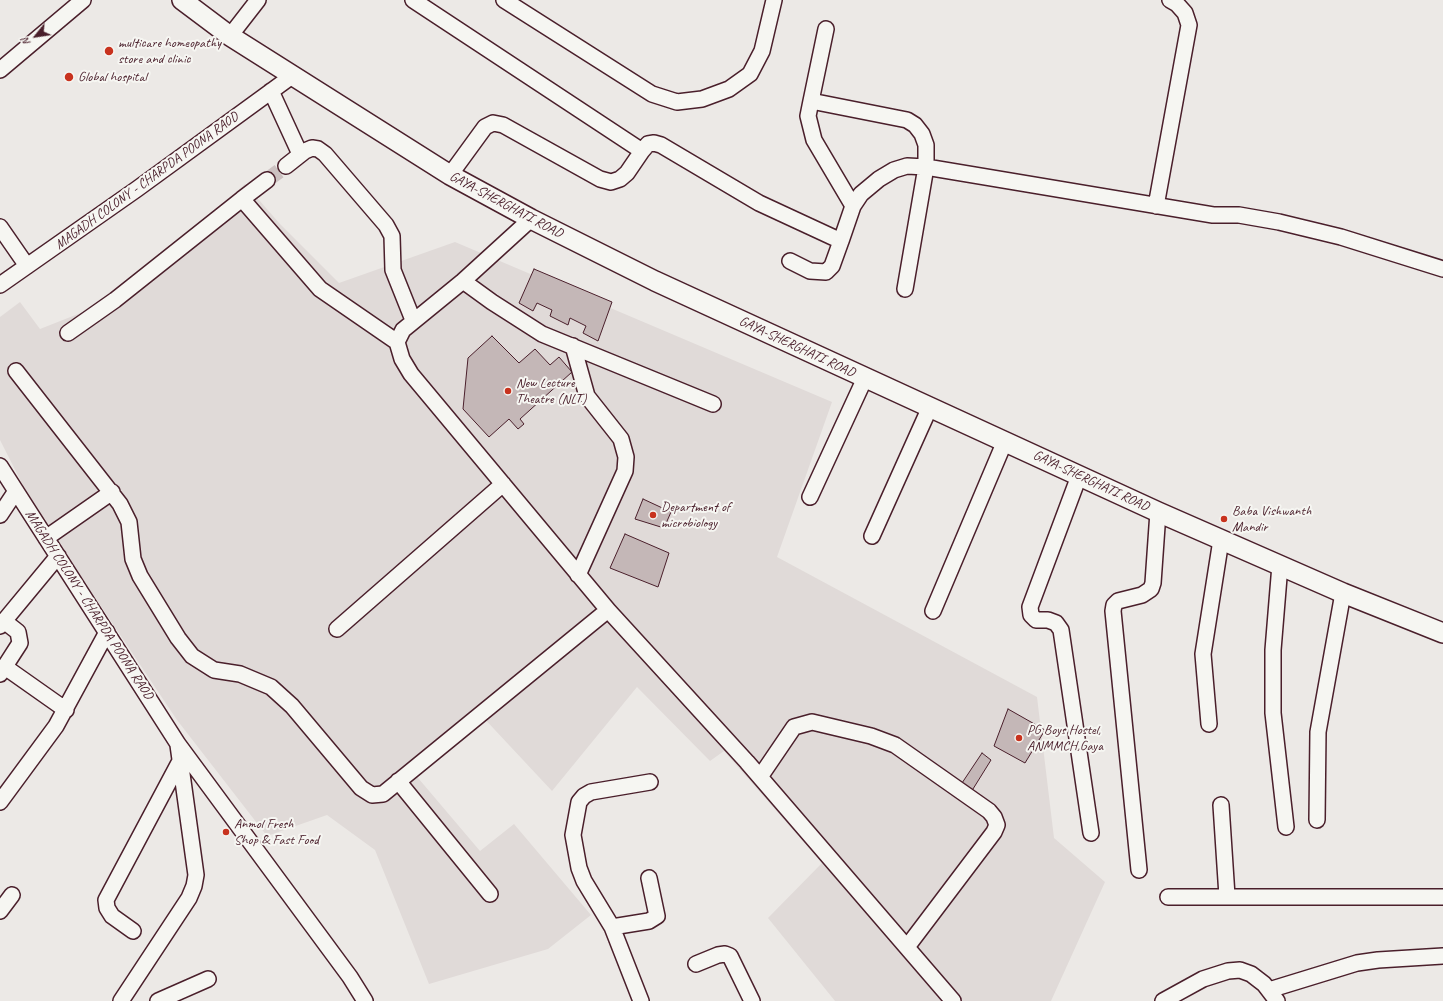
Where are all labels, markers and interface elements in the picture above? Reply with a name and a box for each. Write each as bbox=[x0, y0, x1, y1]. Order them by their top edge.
north arrow bbox=[16, 16, 56, 56]
place label: multicare homeopathy store and clinic bbox=[118, 35, 221, 68]
text: N bbox=[18, 36, 33, 48]
marker: multicare homeopathy store and clinic bbox=[103, 45, 115, 57]
place label: Global hospital bbox=[78, 69, 147, 85]
marker: Global hospital bbox=[63, 71, 75, 83]
street label: MAGADH COLONY - CHARPDA POONA RAOD bbox=[52, 109, 242, 253]
street label: GAYA-SHERGHATI ROAD bbox=[446, 168, 566, 242]
street label: GAYA-SHERGHATI ROAD bbox=[736, 313, 858, 381]
place label: New Lecture Theatre (NLT) bbox=[516, 375, 586, 408]
marker: New Lecture Theatre (NLT) bbox=[503, 386, 513, 396]
street label: GAYA-SHERGHATI ROAD bbox=[1030, 447, 1152, 515]
place label: Department of microbiology bbox=[661, 499, 730, 532]
place label: Baba Vishwanth Mandir bbox=[1232, 503, 1311, 536]
street label: MAGADH COLONY - CHARPDA POONA RAOD bbox=[21, 507, 157, 703]
marker: Department of microbiology bbox=[648, 510, 658, 520]
marker: Baba Vishwanth Mandir bbox=[1219, 514, 1229, 524]
place label: PG Boys Hostel, ANMMCH,Gaya bbox=[1027, 722, 1103, 754]
marker: PG Boys Hostel, ANMMCH,Gaya bbox=[1014, 733, 1024, 743]
place label: Anmol Fresh Shop & Fast Food bbox=[234, 816, 319, 848]
marker: Anmol Fresh Shop & Fast Food bbox=[221, 827, 231, 837]

